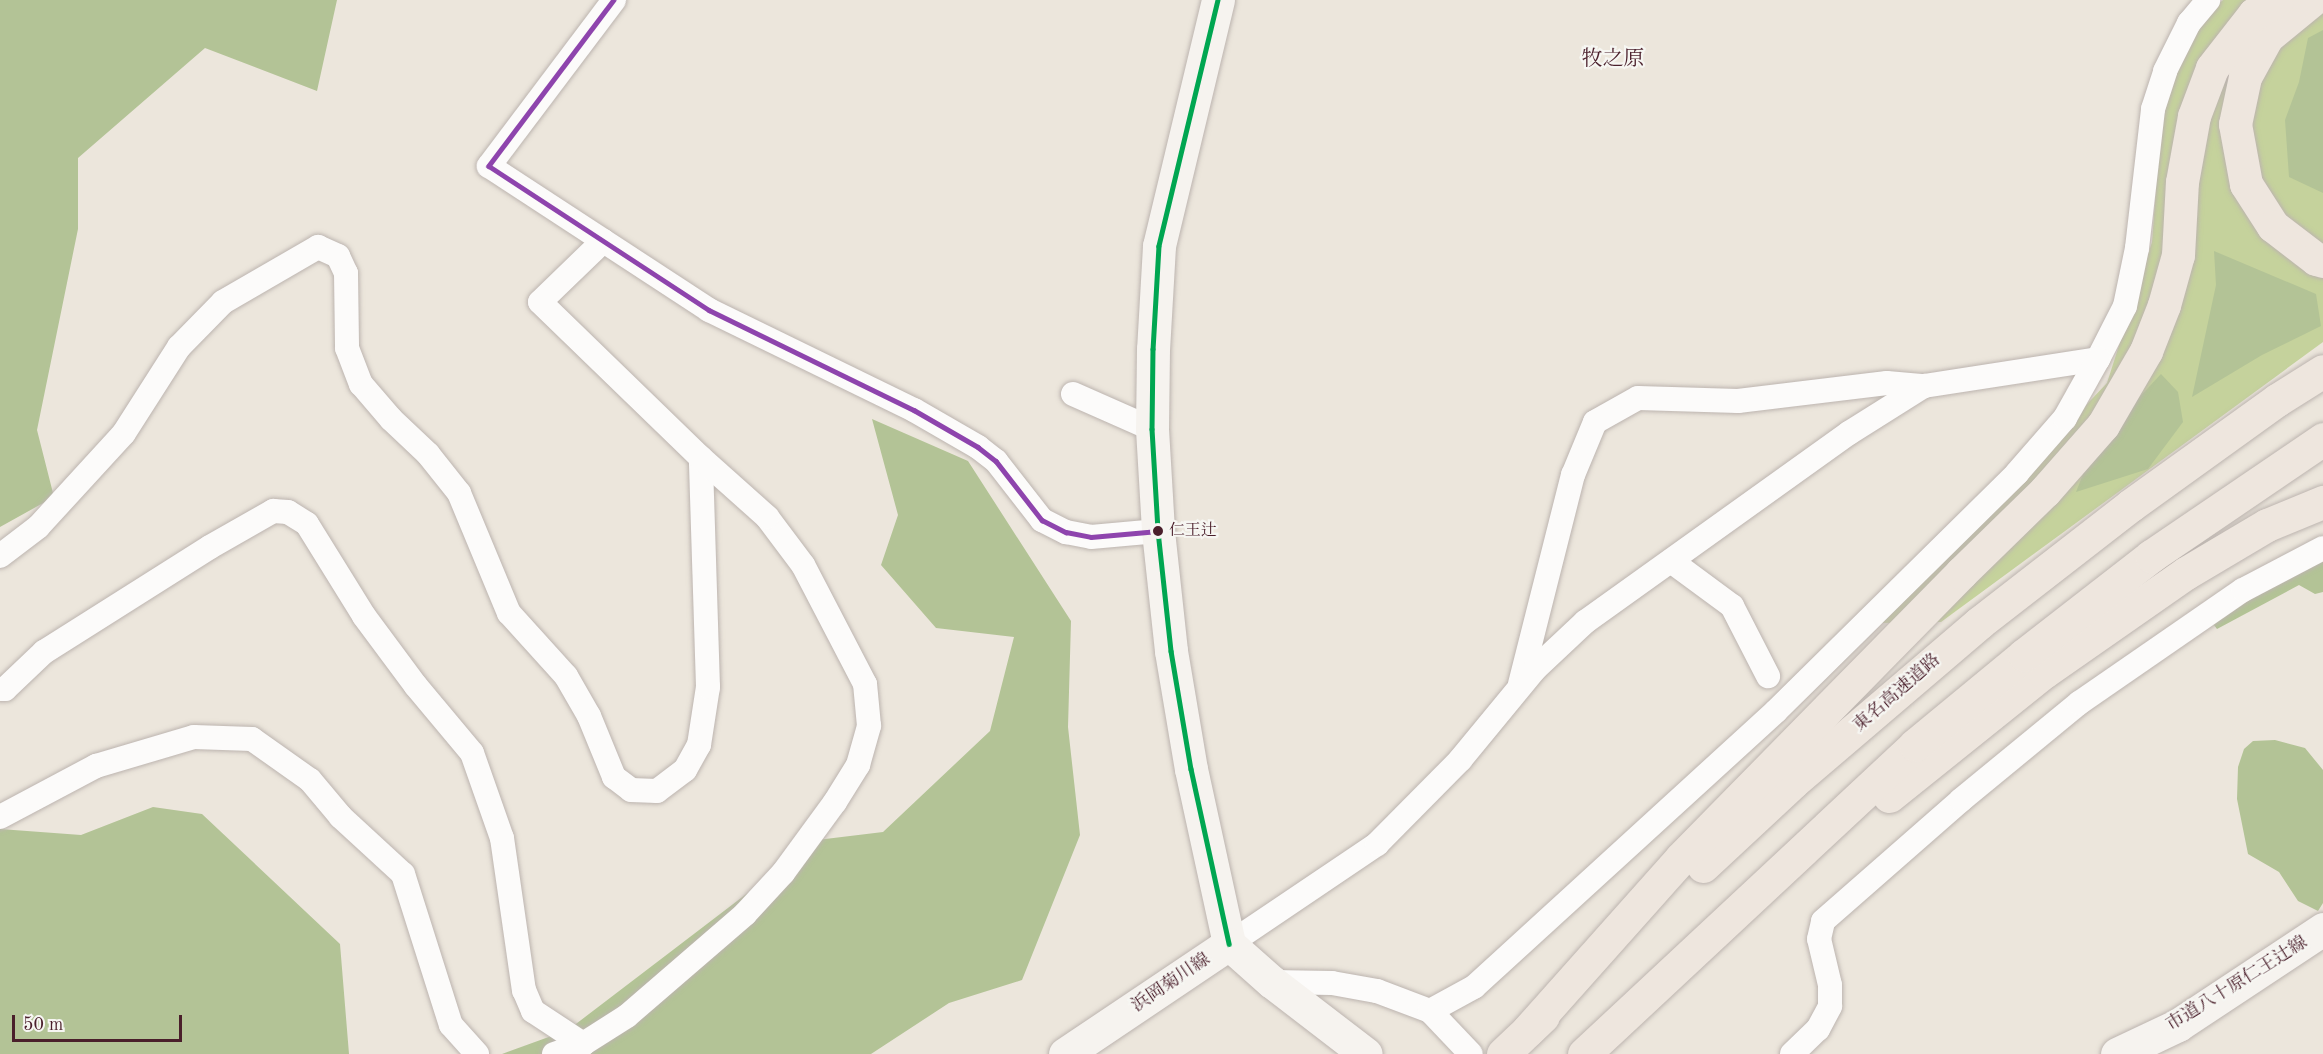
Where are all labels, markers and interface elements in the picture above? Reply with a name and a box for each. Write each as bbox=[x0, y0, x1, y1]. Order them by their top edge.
district label: 牧之原 bbox=[1582, 47, 1644, 73]
place label: 仁王辻 bbox=[1169, 521, 1217, 541]
marker: 仁王辻 bbox=[1152, 525, 1164, 537]
street label: 東名高速道路 bbox=[1849, 649, 1945, 737]
street label: 市道八十原仁王辻線 bbox=[2163, 932, 2311, 1036]
street label: 浜岡菊川線 bbox=[1128, 949, 1214, 1017]
scale bar bbox=[15, 1003, 184, 1041]
text: 50 m bbox=[23, 1016, 63, 1034]

